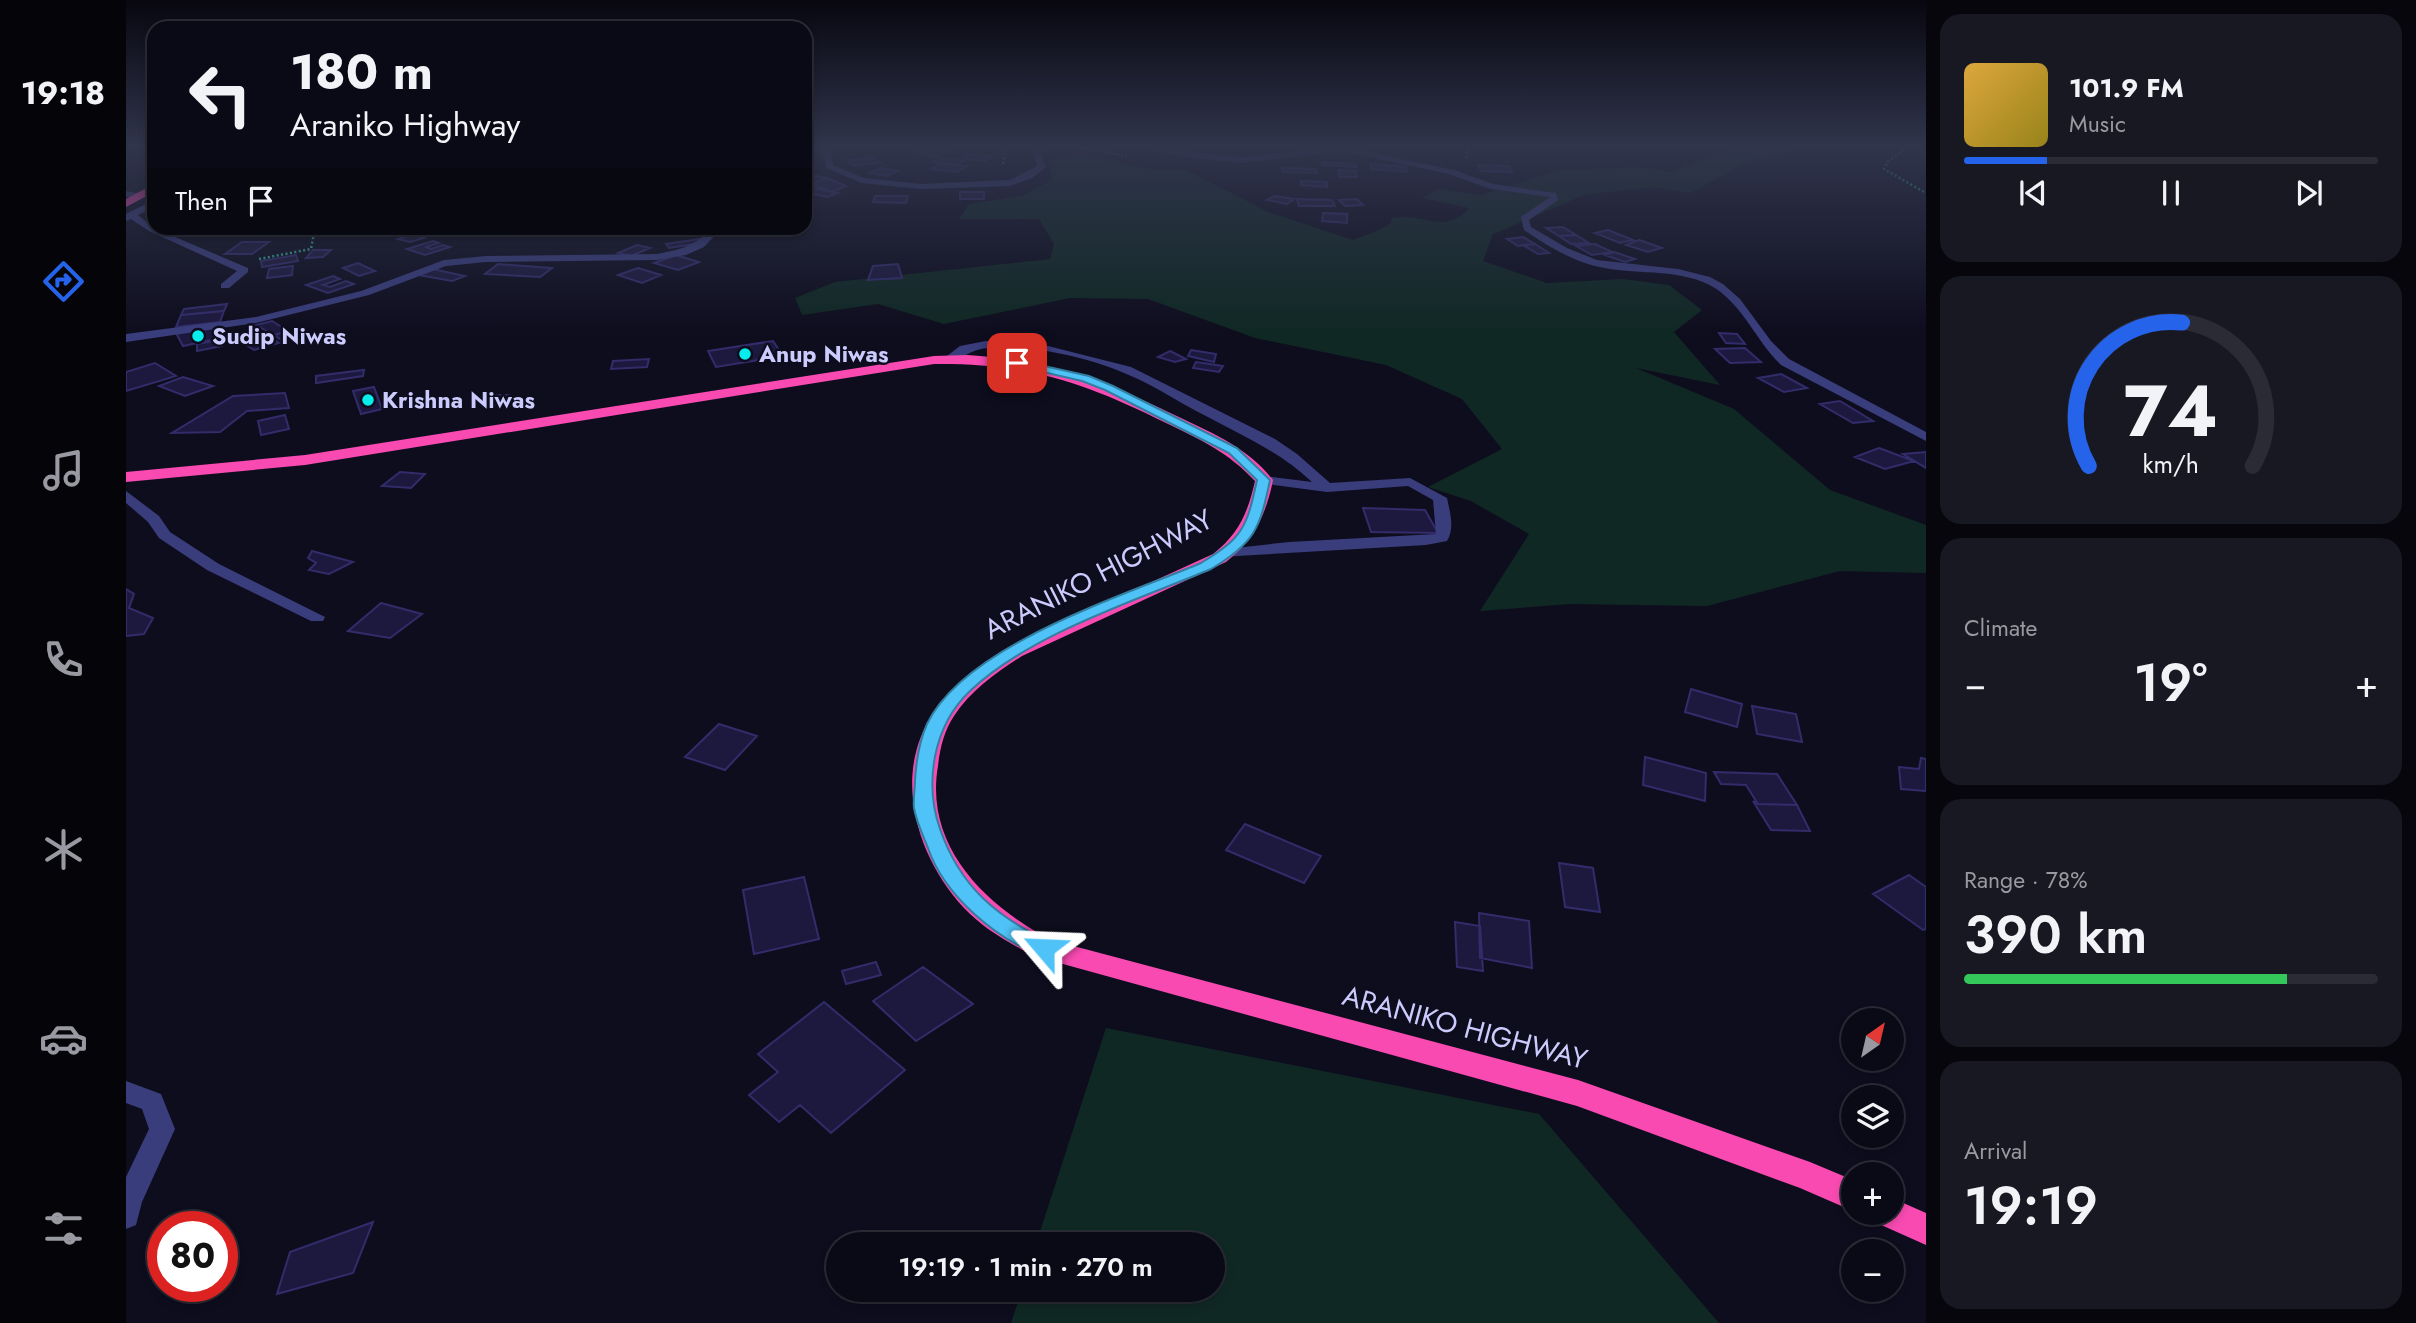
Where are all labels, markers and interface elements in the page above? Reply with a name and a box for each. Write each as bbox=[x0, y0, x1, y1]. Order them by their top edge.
text: 180 m bbox=[290, 37, 433, 107]
icon: left bbox=[175, 49, 266, 140]
text: 101.9 FM bbox=[2069, 69, 2184, 107]
text: 19:18 bbox=[21, 70, 105, 116]
text: Araniko Highway bbox=[290, 102, 520, 148]
text: Music bbox=[2069, 107, 2126, 141]
icon: previous bbox=[2014, 174, 2052, 212]
icon: pause bbox=[2152, 174, 2190, 212]
icon: next bbox=[2290, 174, 2328, 212]
text: Then bbox=[175, 182, 228, 220]
icon: arrive bbox=[242, 182, 280, 220]
icon: directions bbox=[39, 257, 88, 306]
place label: Sudip Niwas bbox=[212, 319, 346, 353]
marker: Sudip Niwas bbox=[190, 328, 206, 344]
pin bbox=[987, 333, 1047, 393]
place label: Anup Niwas bbox=[758, 337, 888, 371]
icon: arrive bbox=[998, 344, 1036, 382]
marker: Anup Niwas bbox=[737, 346, 753, 362]
text: 74 bbox=[2124, 358, 2218, 463]
place label: Krishna Niwas bbox=[382, 383, 535, 417]
marker: Krishna Niwas bbox=[360, 392, 376, 408]
text: km/h bbox=[2143, 445, 2199, 481]
icon: music bbox=[39, 446, 88, 495]
street label: ARANIKO HIGHWAY bbox=[977, 499, 1220, 650]
text: Climate bbox=[1964, 611, 2037, 645]
icon: phone bbox=[39, 635, 88, 684]
text: 19° bbox=[2134, 645, 2208, 721]
text: − bbox=[1964, 656, 1986, 711]
text: + bbox=[2355, 656, 2378, 711]
icon: climate bbox=[39, 825, 88, 874]
text: Range · 78% bbox=[1964, 863, 2088, 897]
text: 390 km bbox=[1964, 897, 2147, 973]
position arrow bbox=[1007, 911, 1081, 985]
street label: ARANIKO HIGHWAY bbox=[1338, 975, 1592, 1080]
north arrow bbox=[1841, 1008, 1904, 1071]
map controls bbox=[1841, 1008, 1904, 1302]
icon: car bbox=[39, 1014, 88, 1063]
button: layers bbox=[1841, 1085, 1904, 1148]
text: Arrival bbox=[1964, 1134, 2027, 1168]
button: + bbox=[1841, 1162, 1904, 1225]
text: 19:19 bbox=[1964, 1168, 2098, 1244]
icon: filters bbox=[39, 1204, 88, 1253]
speed limit sign: 80 bbox=[147, 1211, 238, 1302]
button: − bbox=[1841, 1239, 1904, 1302]
text: 19:19 · 1 min · 270 m bbox=[898, 1248, 1153, 1286]

